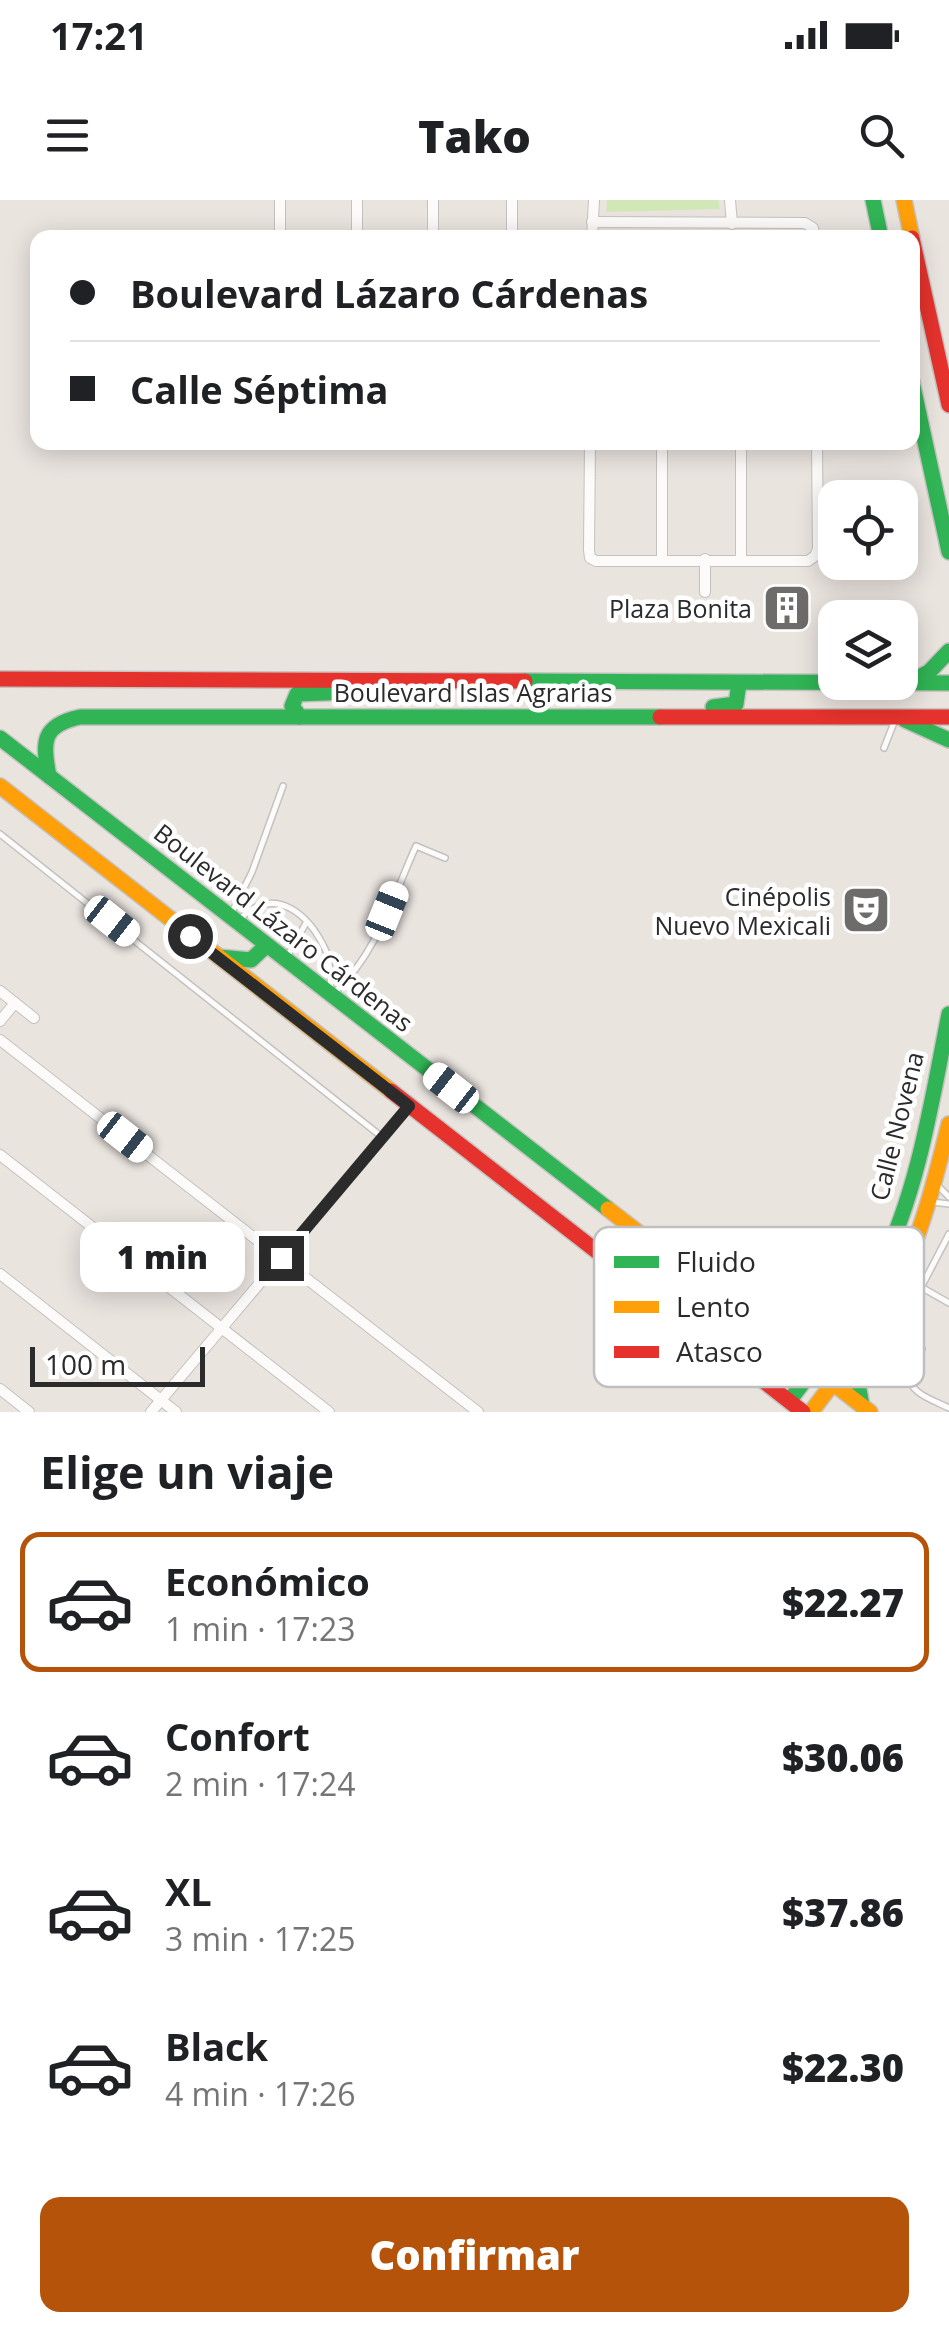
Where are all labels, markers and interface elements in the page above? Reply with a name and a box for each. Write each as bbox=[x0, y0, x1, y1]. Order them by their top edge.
text: 17:21 bbox=[50, 9, 148, 61]
text: Tako bbox=[418, 105, 531, 166]
icon: menu bbox=[40, 108, 95, 163]
icon: search bbox=[854, 108, 909, 163]
text: Boulevard Lázaro Cárdenas bbox=[130, 267, 648, 319]
text: Calle Séptima bbox=[130, 363, 388, 415]
map controls bbox=[818, 480, 918, 700]
button: locate bbox=[818, 480, 918, 580]
building icon: Plaza Bonita bbox=[761, 582, 813, 634]
place label: Plaza Bonita bbox=[609, 591, 752, 625]
button: layers bbox=[818, 600, 918, 700]
street label: Boulevard Islas Agrarias bbox=[334, 675, 612, 709]
street label: Boulevard Lázaro Cárdenas bbox=[147, 815, 421, 1039]
car bbox=[362, 878, 412, 944]
place label: Cinépolis Nuevo Mexicali bbox=[654, 879, 831, 942]
theatre icon: Cinépolis Nuevo Mexicali bbox=[840, 884, 892, 936]
car bbox=[79, 891, 145, 951]
route start bbox=[168, 914, 213, 959]
street label: Calle Novena bbox=[861, 1048, 931, 1204]
car bbox=[418, 1058, 484, 1118]
car bbox=[92, 1107, 158, 1167]
callout: 1 min bbox=[81, 1223, 246, 1293]
legend bbox=[594, 1227, 924, 1387]
text: 1 min bbox=[117, 1235, 208, 1278]
route end bbox=[259, 1236, 304, 1281]
text: Fluido bbox=[676, 1242, 756, 1280]
text: Lento bbox=[676, 1287, 750, 1325]
text: Atasco bbox=[676, 1332, 763, 1370]
scale bar bbox=[30, 1342, 205, 1386]
text: 100 m bbox=[45, 1345, 126, 1383]
text: Elige un viaje bbox=[40, 1441, 334, 1502]
text: Económico bbox=[165, 1555, 370, 1607]
icon: car bbox=[45, 1557, 135, 1647]
text: $22.27 bbox=[782, 1576, 904, 1628]
text: 1 min · 17:23 bbox=[165, 1607, 356, 1650]
text: Confort bbox=[165, 1710, 310, 1762]
icon: car bbox=[45, 1712, 135, 1802]
text: $30.06 bbox=[782, 1731, 904, 1783]
text: 2 min · 17:24 bbox=[165, 1762, 356, 1805]
text: XL bbox=[165, 1865, 212, 1917]
icon: car bbox=[45, 1867, 135, 1957]
text: $37.86 bbox=[782, 1886, 904, 1938]
text: 3 min · 17:25 bbox=[165, 1917, 356, 1960]
text: Black bbox=[165, 2020, 268, 2072]
icon: car bbox=[45, 2022, 135, 2112]
text: $22.30 bbox=[782, 2041, 904, 2093]
text: 4 min · 17:26 bbox=[165, 2072, 356, 2115]
button: Confirmar bbox=[40, 2197, 909, 2312]

